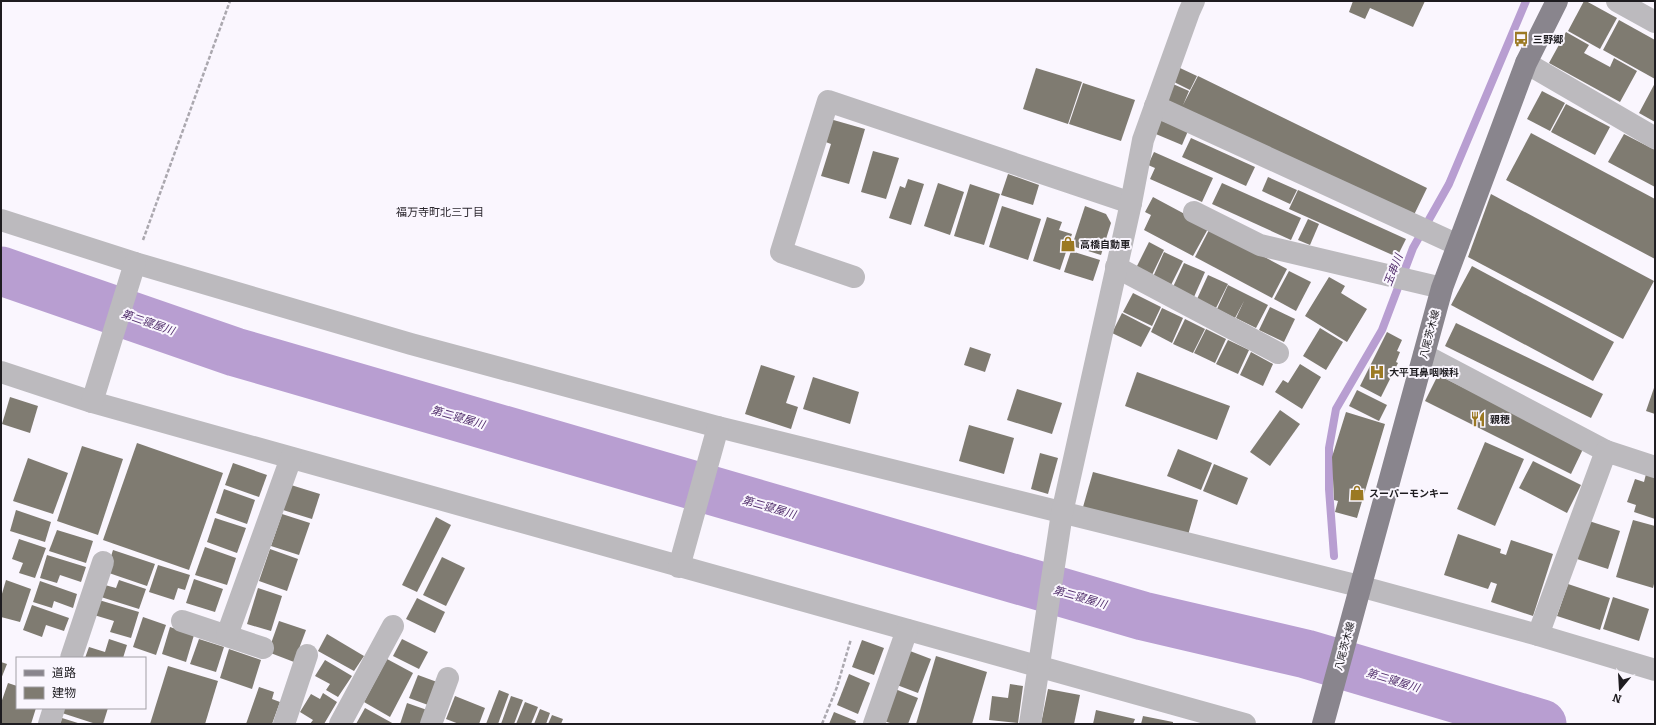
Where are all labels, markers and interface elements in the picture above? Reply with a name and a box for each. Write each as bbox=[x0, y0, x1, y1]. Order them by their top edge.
bus stop icon: 三野郷 bbox=[1512, 30, 1530, 48]
place label: 三野郷 bbox=[1533, 34, 1564, 46]
district label: 福万寺町北三丁目 bbox=[396, 206, 484, 219]
shop icon: 高橋自動車 bbox=[1059, 235, 1077, 253]
place label: 高橋自動車 bbox=[1080, 239, 1130, 251]
water label: 玉串川 bbox=[1381, 252, 1406, 288]
water label: 第二寝屋川 bbox=[120, 307, 177, 338]
street label: 八尾茨木線 bbox=[1418, 309, 1442, 360]
hospital icon: 大平耳鼻咽喉科 bbox=[1368, 363, 1386, 381]
place label: 大平耳鼻咽喉科 bbox=[1389, 367, 1459, 379]
water label: 第二寝屋川 bbox=[430, 404, 487, 432]
restaurant icon: 親穂 bbox=[1469, 410, 1487, 428]
place label: 親穂 bbox=[1490, 414, 1510, 426]
shop icon: スーパーモンキー bbox=[1348, 484, 1366, 502]
place label: スーパーモンキー bbox=[1369, 488, 1449, 500]
water label: 第二寝屋川 bbox=[741, 494, 798, 522]
water label: 第二寝屋川 bbox=[1052, 584, 1109, 612]
street label: 八尾茨木線 bbox=[1333, 621, 1357, 672]
legend bbox=[16, 657, 146, 709]
text: 道路 bbox=[52, 666, 76, 680]
water label: 第二寝屋川 bbox=[1365, 666, 1422, 695]
north arrow bbox=[1600, 669, 1640, 709]
text: 建物 bbox=[52, 686, 76, 700]
text: N bbox=[1611, 690, 1623, 706]

